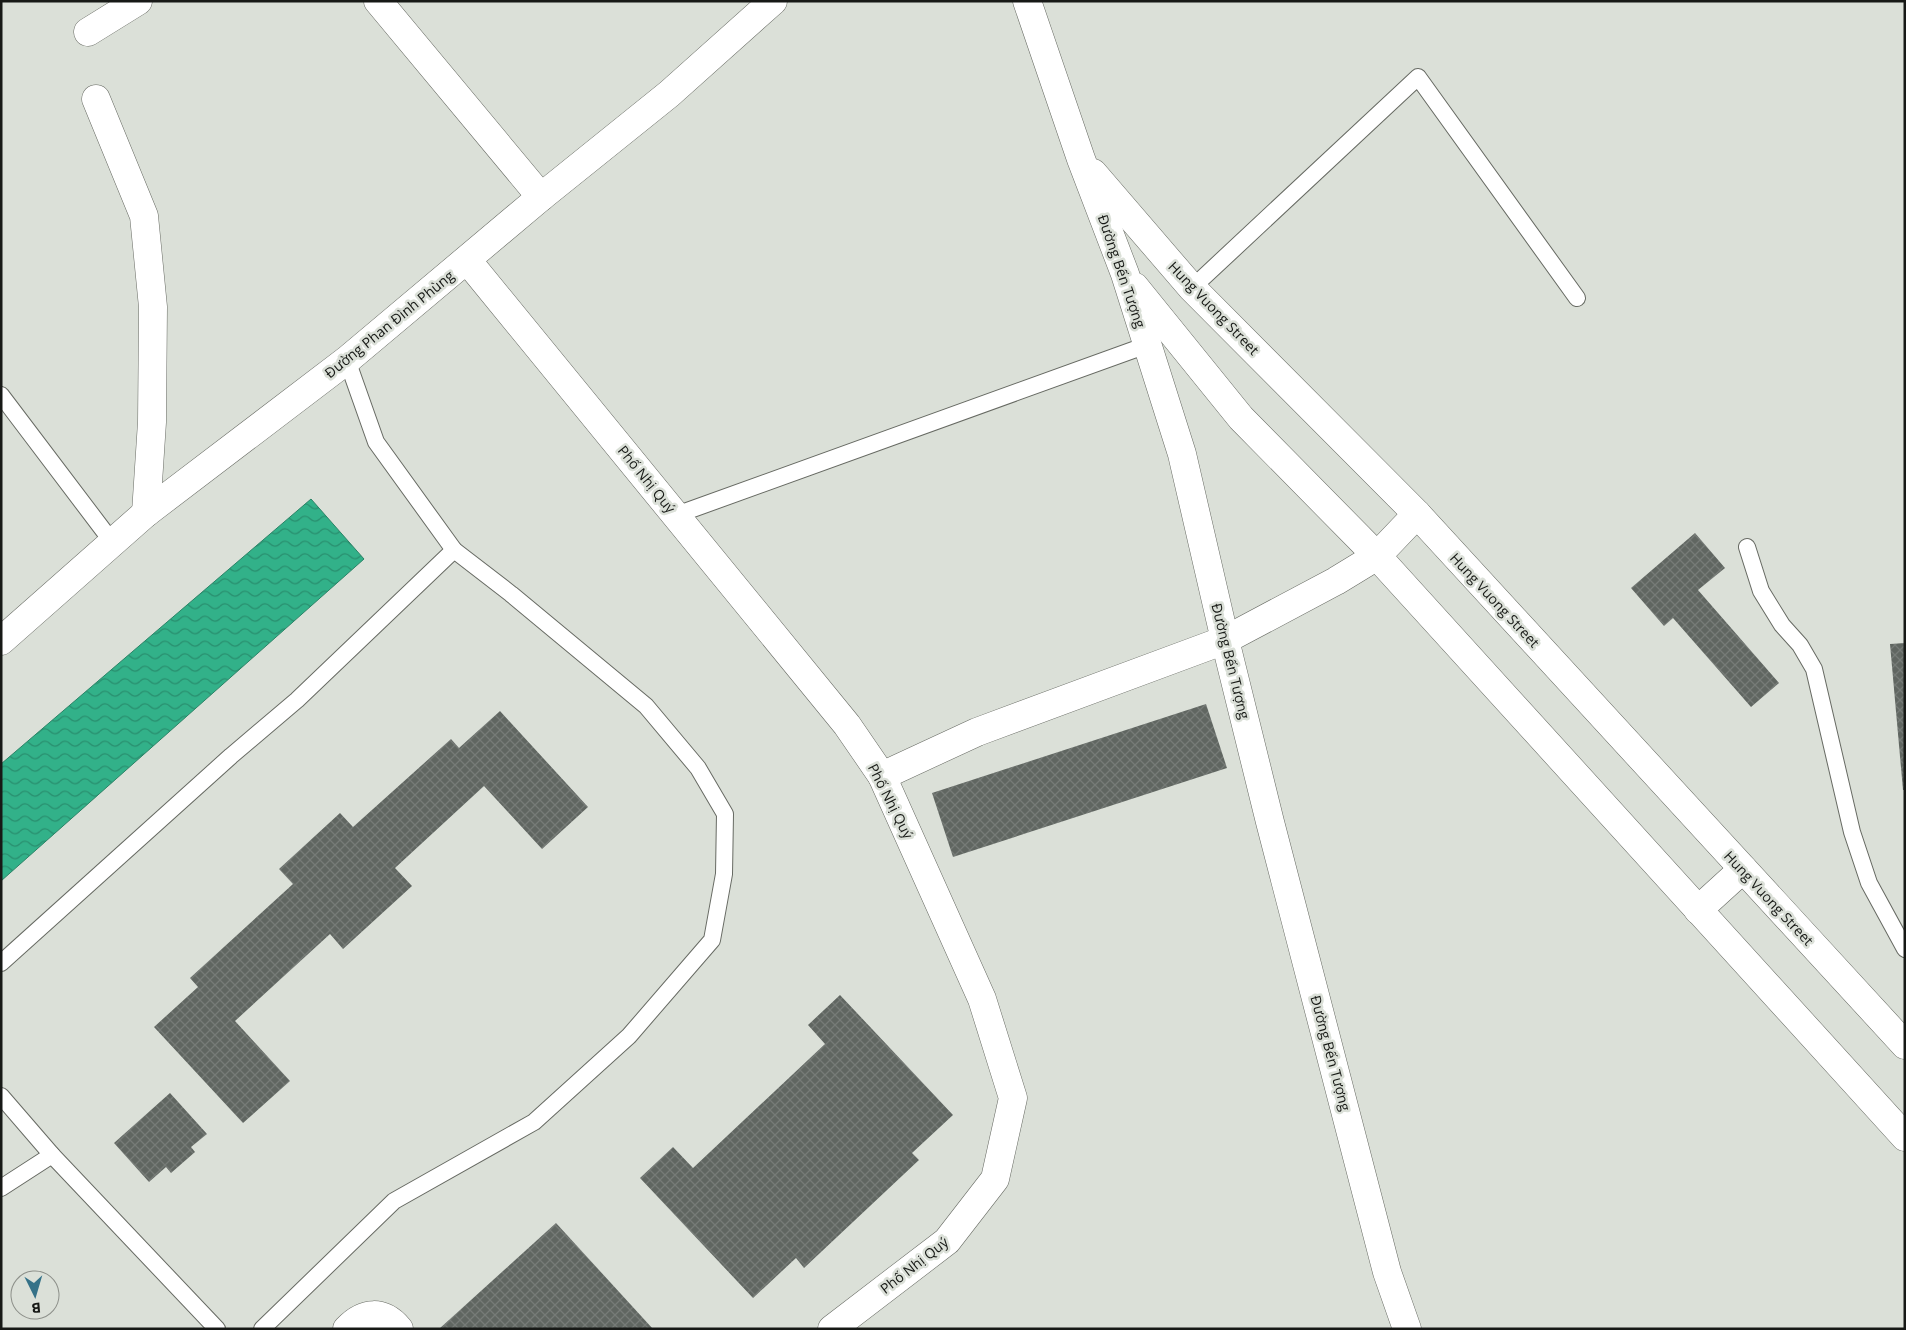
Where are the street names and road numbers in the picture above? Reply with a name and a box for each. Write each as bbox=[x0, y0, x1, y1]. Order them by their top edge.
street label: Đường Bến Tượng bbox=[1094, 212, 1150, 331]
street label: Hung Vuong Street bbox=[1164, 257, 1264, 359]
street label: Đường Phan Đình Phùng bbox=[320, 266, 458, 382]
street label: Phố Nhị Quý bbox=[614, 441, 681, 518]
street label: Hung Vuong Street bbox=[1446, 549, 1544, 651]
street label: Đường Bến Tượng bbox=[1207, 601, 1255, 721]
street label: Phố Nhị Quý bbox=[864, 760, 918, 843]
street label: Hung Vuong Street bbox=[1720, 847, 1818, 949]
street label: Đường Bến Tượng bbox=[1306, 993, 1356, 1113]
street label: Phố Nhị Quý bbox=[876, 1232, 953, 1298]

